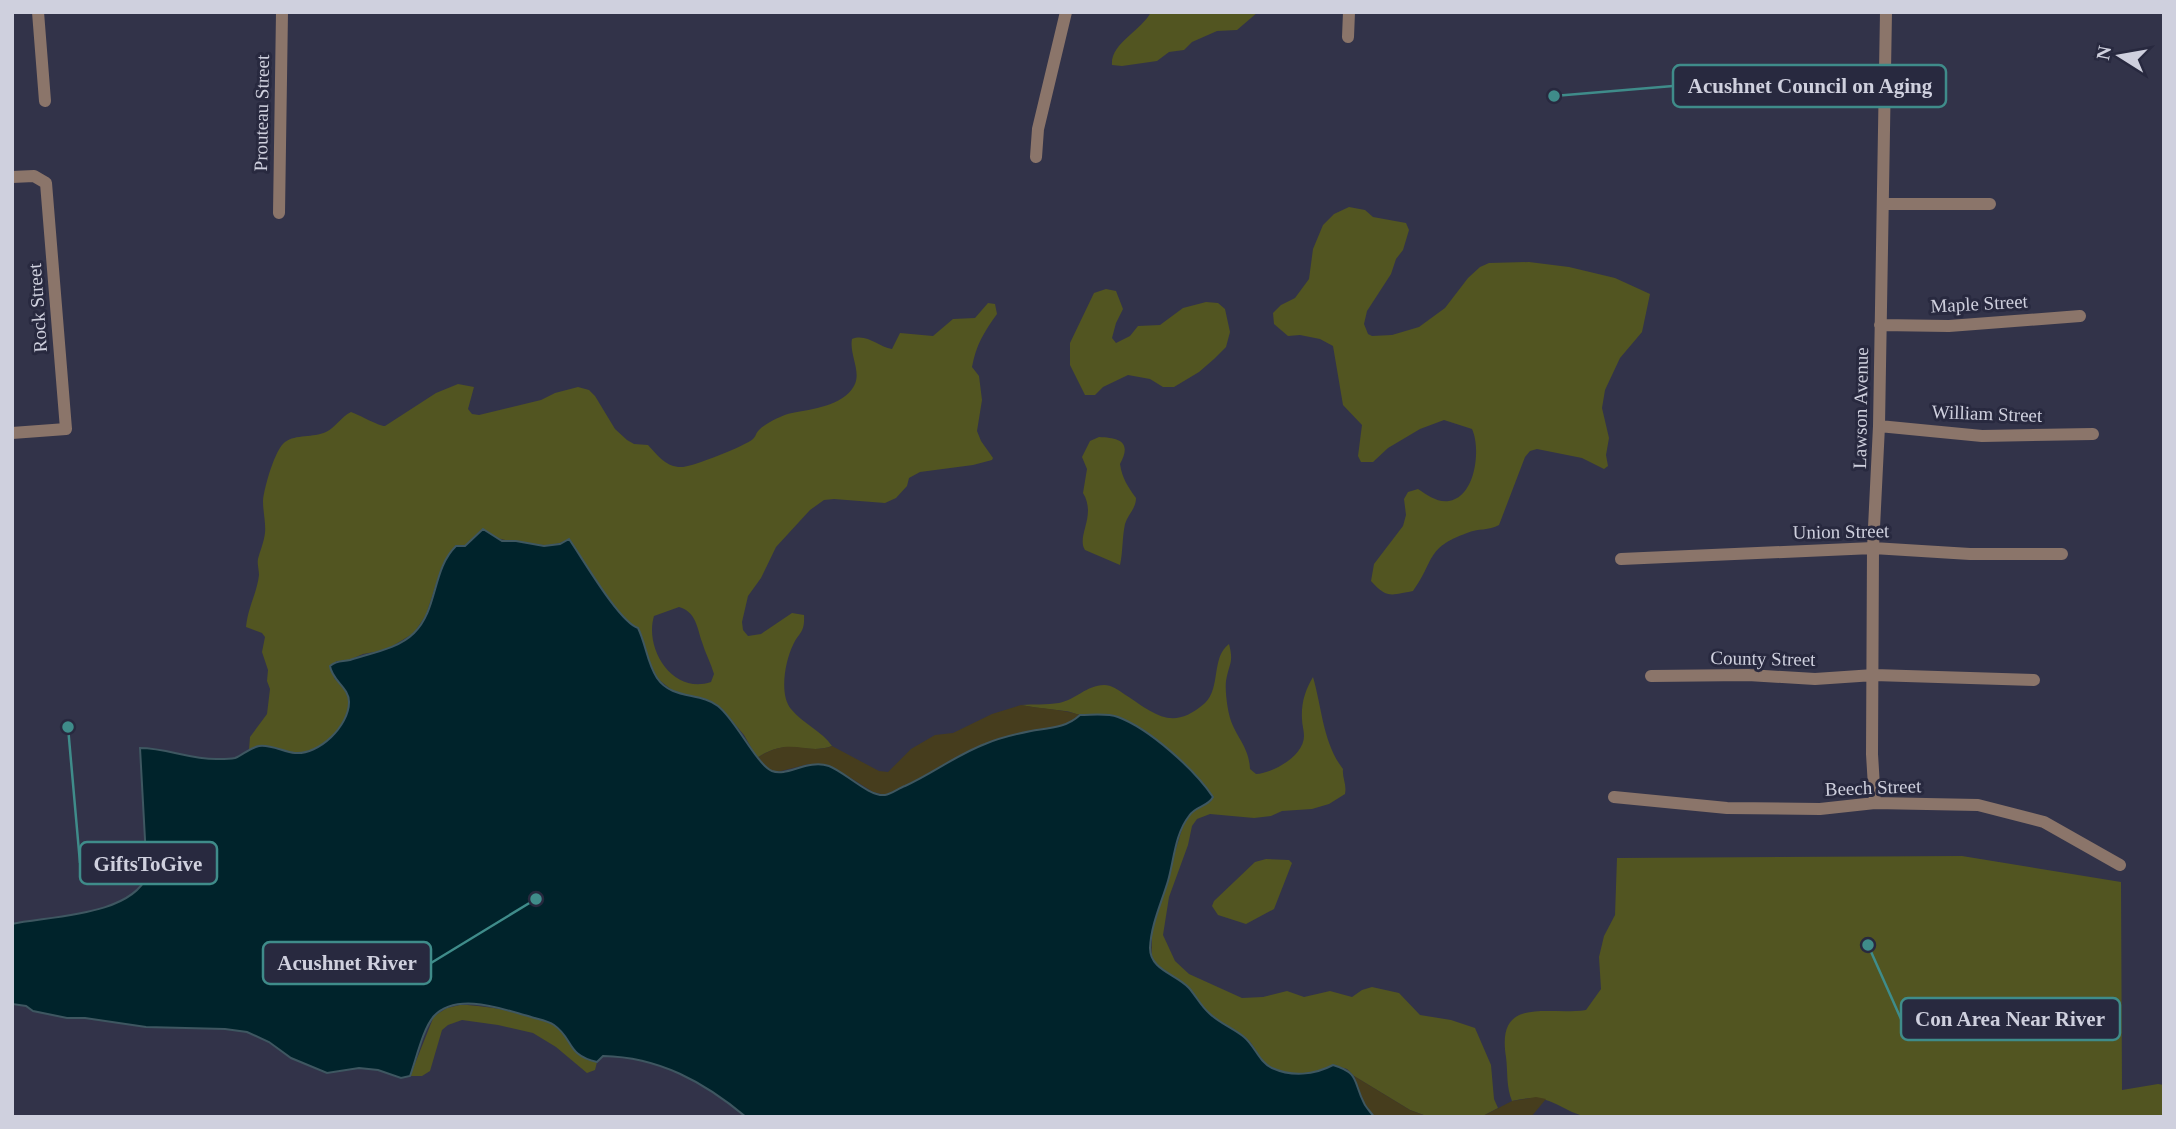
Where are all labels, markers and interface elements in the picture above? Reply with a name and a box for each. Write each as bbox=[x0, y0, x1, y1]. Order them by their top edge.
north arrow bbox=[2085, 21, 2155, 91]
text: N bbox=[2092, 44, 2115, 62]
street label: Prouteau Street bbox=[250, 54, 273, 171]
callout: Acushnet Council on Aging bbox=[1673, 65, 1946, 107]
text: Acushnet Council on Aging bbox=[1688, 74, 1933, 98]
street label: Rock Street bbox=[24, 262, 51, 353]
street label: Maple Street bbox=[1930, 290, 2029, 317]
street label: Lawson Avenue bbox=[1849, 347, 1872, 469]
street label: William Street bbox=[1931, 401, 2043, 426]
street label: Union Street bbox=[1793, 520, 1890, 543]
street label: County Street bbox=[1710, 647, 1816, 670]
street label: Beech Street bbox=[1824, 775, 1922, 800]
callout: GiftsToGive bbox=[80, 842, 217, 884]
text: GiftsToGive bbox=[94, 852, 202, 876]
callout: Acushnet River bbox=[263, 942, 431, 984]
text: Acushnet River bbox=[277, 951, 417, 975]
callout: Con Area Near River bbox=[1901, 998, 2120, 1040]
text: Con Area Near River bbox=[1915, 1007, 2105, 1031]

